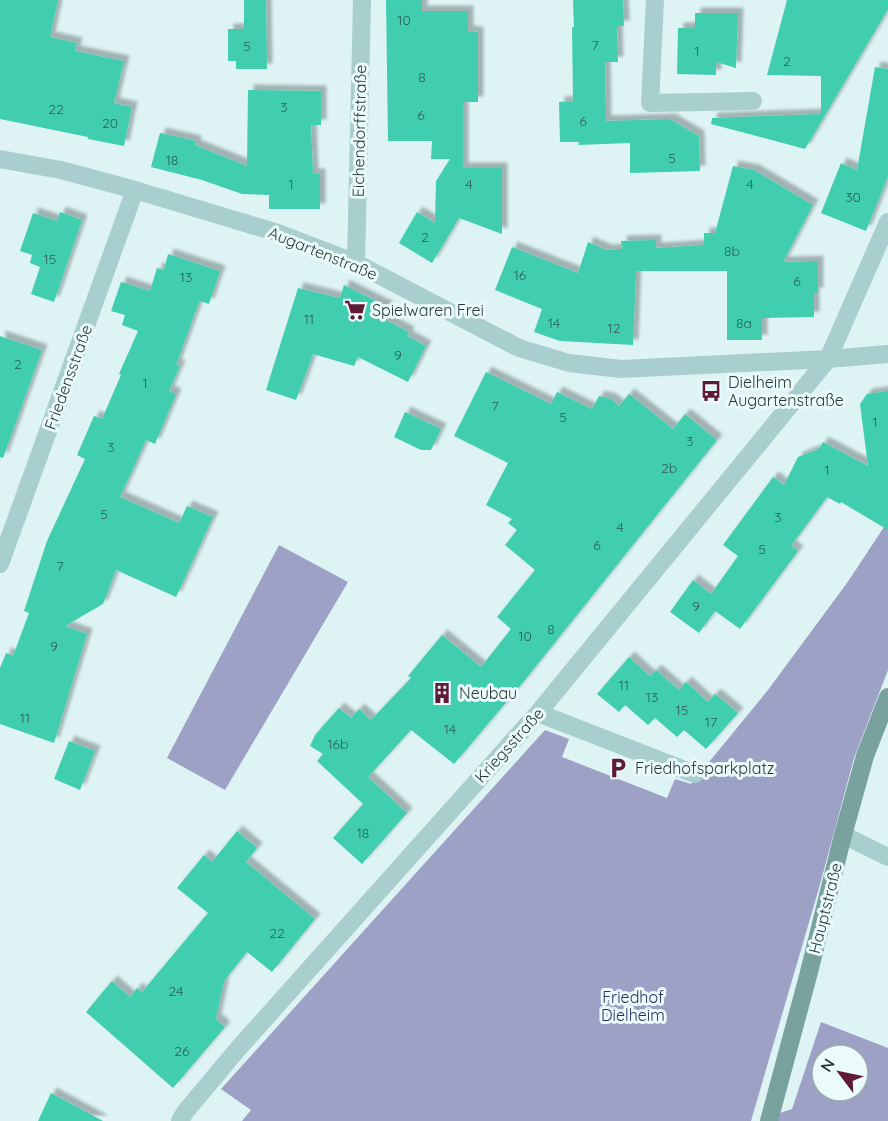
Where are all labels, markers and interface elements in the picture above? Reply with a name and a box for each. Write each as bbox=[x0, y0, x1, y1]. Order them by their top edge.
house number: 10 bbox=[397, 11, 411, 29]
house number: 7 bbox=[591, 36, 599, 54]
house number: 5 bbox=[243, 37, 251, 55]
house number: 1 bbox=[694, 42, 700, 60]
house number: 2 bbox=[783, 52, 791, 70]
street label: Eichendorffstraße bbox=[348, 65, 370, 197]
house number: 8 bbox=[418, 68, 426, 86]
house number: 3 bbox=[280, 98, 288, 116]
house number: 22 bbox=[48, 100, 64, 118]
house number: 6 bbox=[417, 106, 425, 124]
house number: 6 bbox=[579, 112, 587, 130]
house number: 20 bbox=[102, 114, 118, 132]
house number: 5 bbox=[668, 149, 676, 167]
house number: 18 bbox=[166, 151, 178, 169]
house number: 1 bbox=[288, 175, 294, 193]
house number: 4 bbox=[465, 175, 473, 193]
house number: 4 bbox=[746, 175, 754, 193]
house number: 30 bbox=[845, 188, 861, 206]
street label: Augartenstraße bbox=[266, 222, 380, 284]
house number: 2 bbox=[421, 228, 429, 246]
house number: 8b bbox=[724, 242, 740, 260]
house number: 15 bbox=[44, 250, 56, 268]
house number: 16 bbox=[514, 266, 527, 284]
house number: 13 bbox=[180, 268, 192, 286]
house number: 6 bbox=[793, 272, 801, 290]
supermarket icon: Spielwaren Frei bbox=[343, 298, 367, 322]
place label: Spielwaren Frei bbox=[372, 300, 484, 320]
house number: 11 bbox=[304, 310, 314, 328]
house number: 14 bbox=[548, 314, 560, 332]
house number: 8a bbox=[736, 314, 752, 332]
house number: 12 bbox=[608, 319, 621, 337]
street label: Friedensstraße bbox=[40, 322, 96, 432]
house number: 9 bbox=[394, 346, 402, 364]
house number: 2 bbox=[14, 355, 22, 373]
place label: Dielheim Augartenstraße bbox=[728, 372, 844, 410]
house number: 1 bbox=[142, 374, 148, 392]
bus stop icon: Dielheim Augartenstraße bbox=[699, 379, 723, 403]
house number: 7 bbox=[491, 397, 499, 415]
house number: 5 bbox=[559, 408, 567, 426]
house number: 1 bbox=[872, 413, 878, 431]
house number: 3 bbox=[686, 432, 694, 450]
house number: 3 bbox=[107, 438, 115, 456]
house number: 2b bbox=[661, 459, 677, 477]
house number: 1 bbox=[824, 461, 830, 479]
house number: 5 bbox=[100, 505, 108, 523]
house number: 3 bbox=[774, 508, 782, 526]
house number: 4 bbox=[616, 518, 624, 536]
house number: 6 bbox=[593, 536, 601, 554]
house number: 5 bbox=[758, 540, 766, 558]
house number: 7 bbox=[56, 557, 64, 575]
house number: 9 bbox=[692, 597, 700, 615]
house number: 8 bbox=[547, 620, 555, 638]
house number: 10 bbox=[518, 627, 532, 645]
house number: 9 bbox=[50, 637, 58, 655]
house number: 11 bbox=[619, 676, 629, 694]
building icon: Neubau bbox=[430, 681, 454, 705]
place label: Neubau bbox=[459, 683, 517, 703]
house number: 13 bbox=[646, 688, 658, 706]
house number: 15 bbox=[676, 701, 688, 719]
street label: Kriegsstraße bbox=[470, 703, 548, 787]
house number: 11 bbox=[20, 709, 30, 727]
house number: 17 bbox=[705, 713, 717, 731]
house number: 14 bbox=[444, 720, 456, 738]
house number: 16b bbox=[327, 735, 349, 753]
parking icon: Friedhofsparkplatz bbox=[606, 756, 630, 780]
place label: Friedhofsparkplatz bbox=[635, 758, 775, 778]
house number: 18 bbox=[357, 824, 369, 842]
street label: Hauptstraße bbox=[804, 860, 846, 956]
house number: 22 bbox=[269, 924, 285, 942]
house number: 24 bbox=[169, 982, 183, 1000]
park label: Friedhof Dielheim bbox=[601, 987, 665, 1025]
house number: 26 bbox=[174, 1042, 190, 1060]
north arrow bbox=[810, 1043, 870, 1103]
text: N bbox=[816, 1055, 839, 1075]

